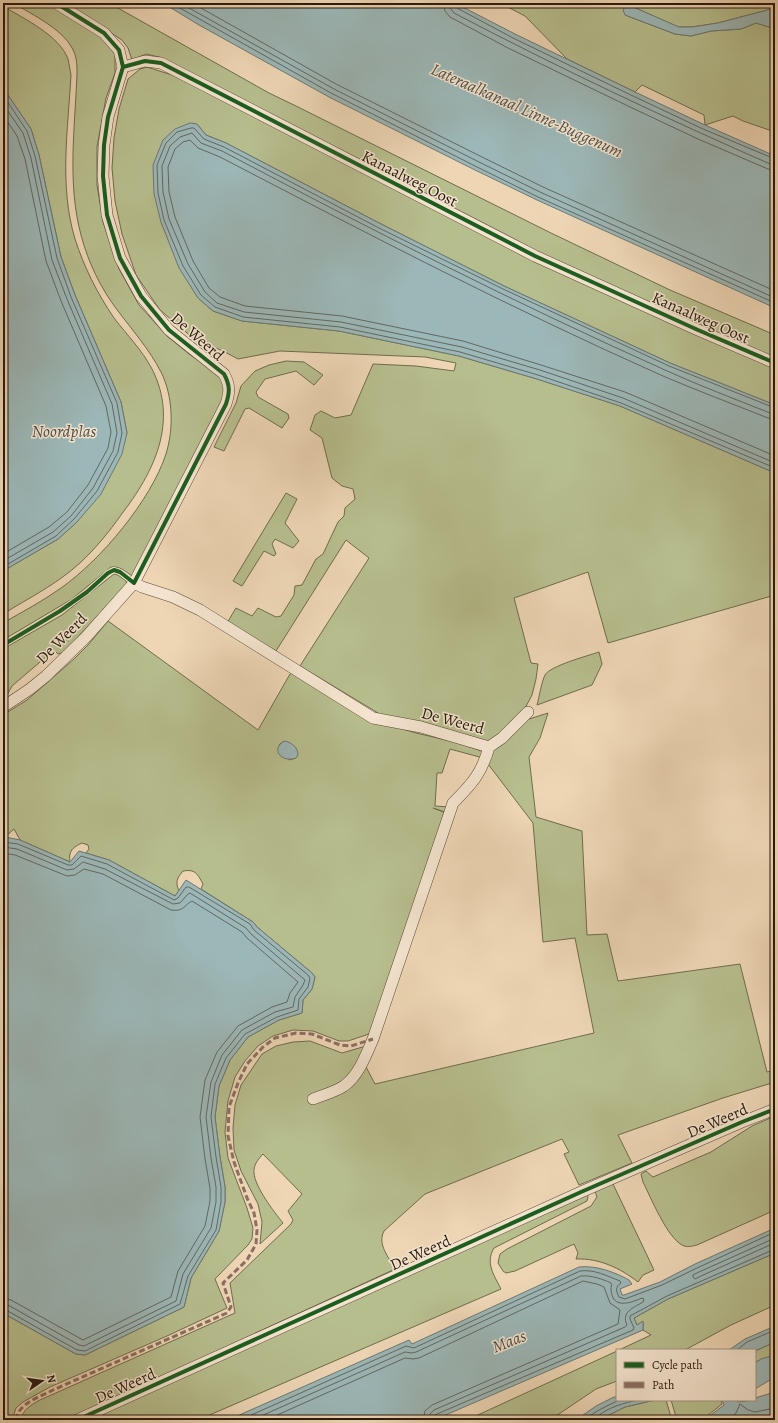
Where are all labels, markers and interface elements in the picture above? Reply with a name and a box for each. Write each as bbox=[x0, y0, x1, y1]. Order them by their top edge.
water label: Lateraalkanaal Linne-Buggenum bbox=[427, 58, 626, 163]
street label: Kanaalweg Oost bbox=[358, 145, 461, 213]
street label: Kanaalweg Oost bbox=[648, 287, 753, 349]
street label: De Weerd bbox=[166, 307, 229, 366]
water label: Noordplas bbox=[32, 420, 96, 443]
street label: De Weerd bbox=[31, 608, 92, 669]
street label: De Weerd bbox=[419, 702, 487, 740]
street label: De Weerd bbox=[684, 1098, 752, 1144]
street label: De Weerd bbox=[387, 1230, 455, 1276]
water label: Maas bbox=[489, 1324, 530, 1359]
legend bbox=[616, 1349, 756, 1401]
text: Cycle path bbox=[652, 1357, 703, 1373]
north arrow bbox=[22, 1361, 62, 1401]
street label: De Weerd bbox=[92, 1363, 160, 1409]
text: N bbox=[43, 1373, 59, 1384]
text: Path bbox=[652, 1377, 675, 1393]

